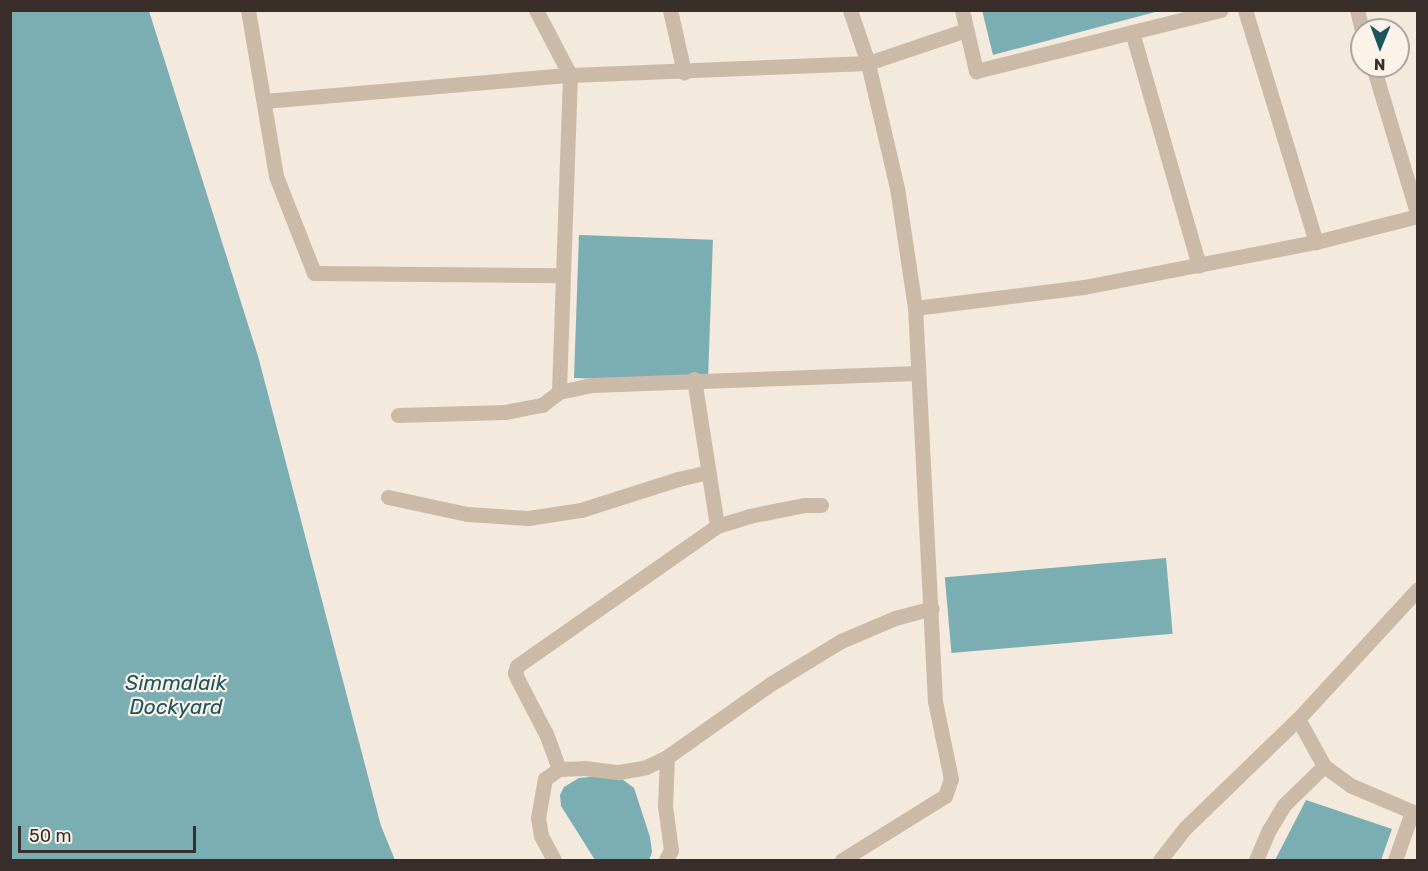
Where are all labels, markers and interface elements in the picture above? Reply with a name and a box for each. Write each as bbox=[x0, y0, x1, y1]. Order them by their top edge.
north arrow bbox=[1350, 18, 1410, 78]
text: N bbox=[1374, 55, 1386, 74]
water label: Simmalaik Dockyard bbox=[125, 670, 227, 720]
scale bar bbox=[21, 814, 200, 852]
text: 50 m bbox=[29, 825, 72, 847]

